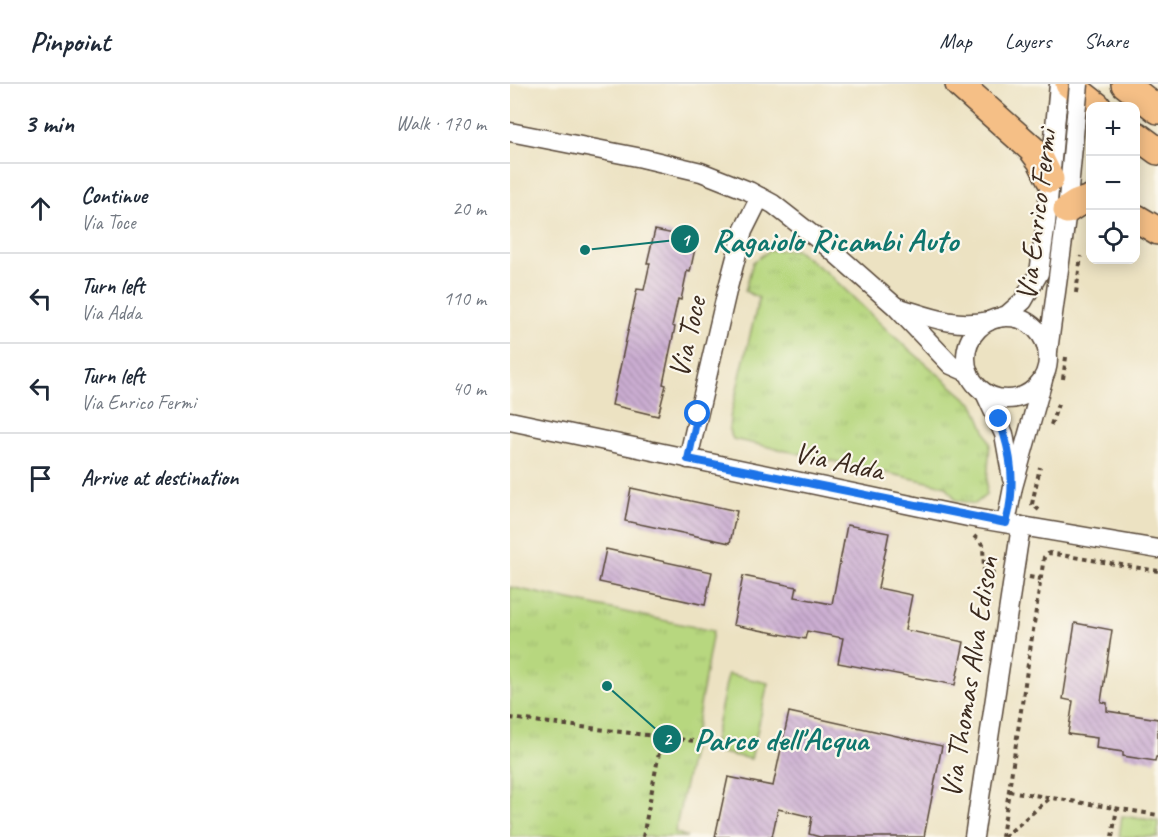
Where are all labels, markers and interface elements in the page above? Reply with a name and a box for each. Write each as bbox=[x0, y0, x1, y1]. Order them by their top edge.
text: Pinpoint bbox=[30, 24, 110, 59]
text: Map bbox=[939, 28, 972, 54]
text: Layers bbox=[1005, 28, 1051, 54]
text: Share bbox=[1084, 28, 1128, 54]
map controls bbox=[1086, 102, 1140, 264]
button: + bbox=[1086, 102, 1140, 156]
text: 3 min bbox=[24, 107, 74, 140]
text: Walk · 170 m bbox=[396, 111, 486, 136]
street label: Via Enrico Fermi bbox=[1007, 124, 1066, 303]
button: − bbox=[1086, 156, 1140, 210]
text: Continue bbox=[81, 182, 147, 210]
icon: ahead bbox=[24, 192, 57, 225]
text: 20 m bbox=[452, 196, 486, 221]
text: Via Toce bbox=[81, 210, 135, 235]
button: locate bbox=[1086, 210, 1140, 264]
callout: Ragaiolo Ricambi Auto bbox=[670, 214, 970, 264]
text: Ragaiolo Ricambi Auto bbox=[712, 220, 960, 261]
text: 1 bbox=[681, 229, 691, 251]
text: Turn left bbox=[81, 272, 145, 300]
icon: left bbox=[24, 282, 57, 315]
text: 110 m bbox=[443, 286, 486, 311]
street label: Via Toce bbox=[659, 291, 715, 381]
text: Via Adda bbox=[81, 300, 141, 325]
text: Turn left bbox=[81, 362, 145, 390]
icon: left bbox=[24, 372, 57, 405]
text: 40 m bbox=[452, 376, 486, 401]
text: Via Enrico Fermi bbox=[81, 390, 196, 415]
route start bbox=[684, 400, 710, 426]
route end bbox=[985, 405, 1011, 431]
street label: Via Adda bbox=[791, 433, 890, 490]
icon: arrive bbox=[24, 462, 57, 495]
text: Arrive at destination bbox=[81, 464, 238, 492]
street label: Via Thomas Alva Edison bbox=[931, 553, 1007, 800]
callout: Parco dell'Acqua bbox=[652, 714, 880, 764]
text: Parco dell'Acqua bbox=[694, 719, 871, 760]
text: 2 bbox=[663, 728, 673, 750]

